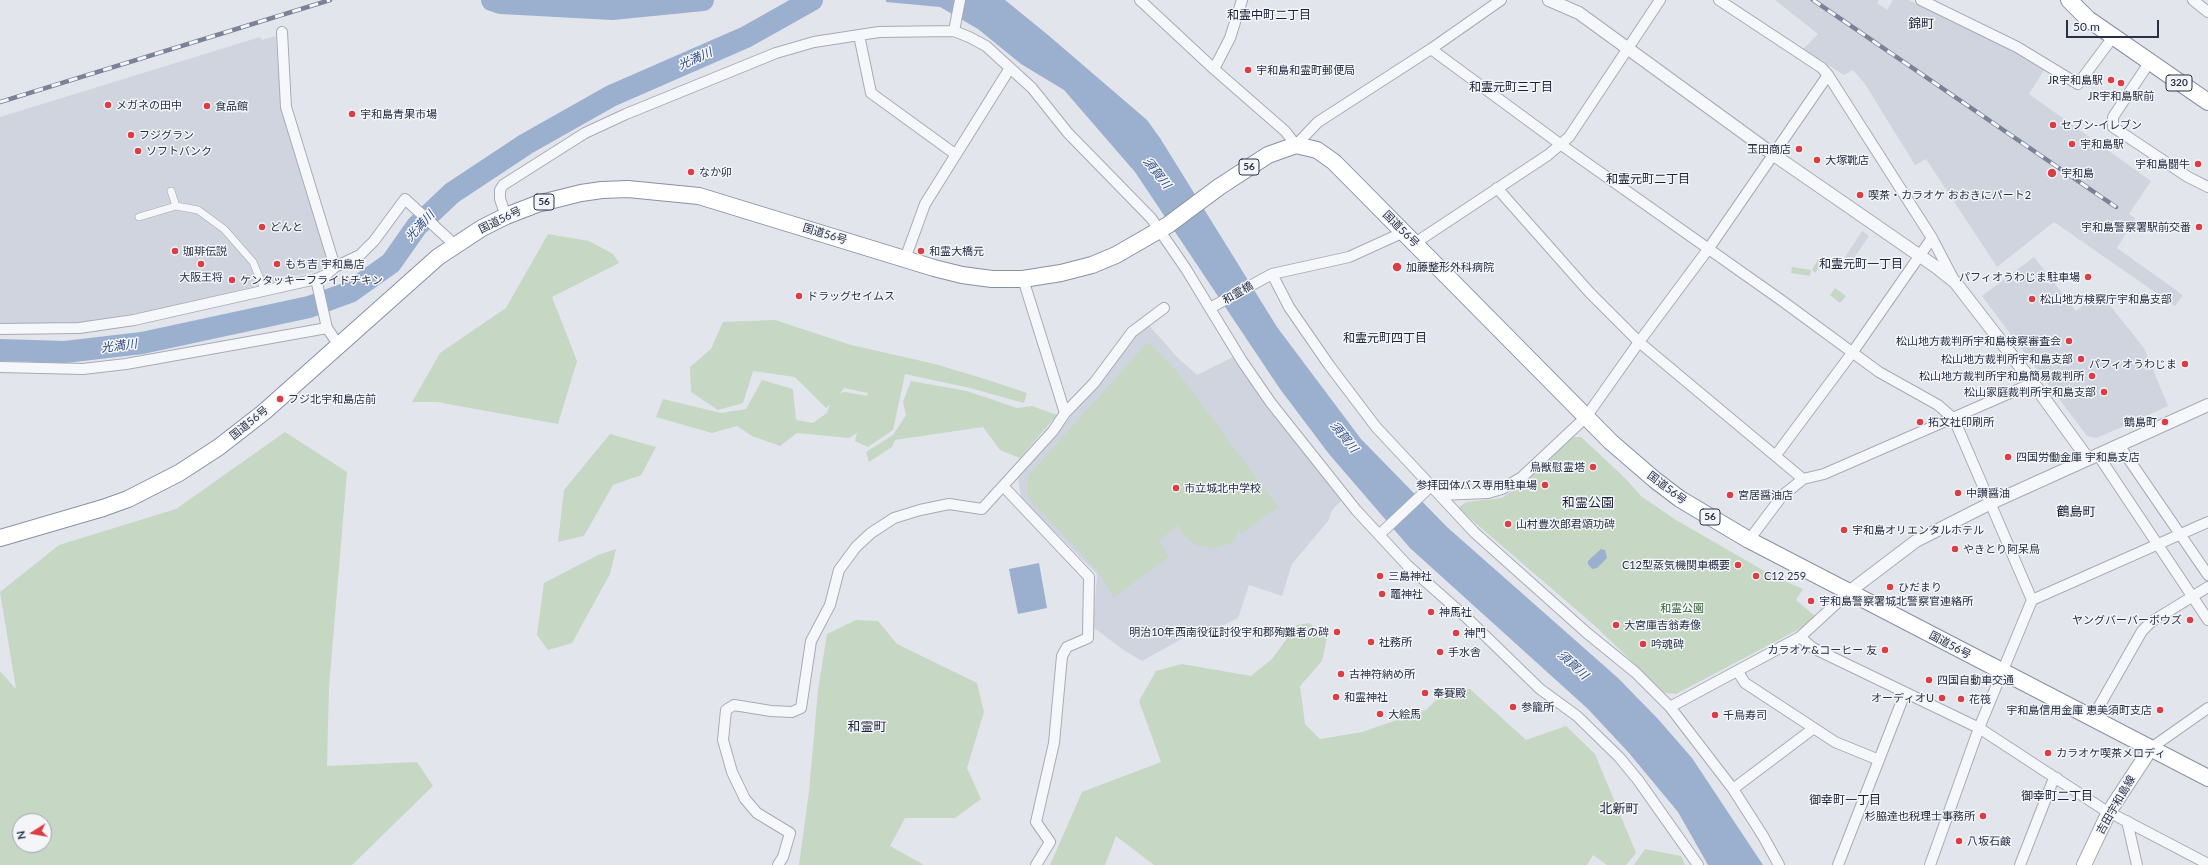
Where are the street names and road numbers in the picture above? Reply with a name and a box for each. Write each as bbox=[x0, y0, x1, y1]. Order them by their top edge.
road number: 320 bbox=[2166, 75, 2192, 91]
road number: 56 bbox=[1239, 159, 1259, 175]
road number: 56 bbox=[534, 194, 554, 210]
street label: 国道56号 bbox=[477, 204, 523, 236]
street label: 国道56号 bbox=[1380, 208, 1422, 250]
street label: 国道56号 bbox=[801, 221, 849, 247]
street label: 和霊橋 bbox=[1220, 279, 1256, 307]
street label: 国道56号 bbox=[227, 403, 271, 443]
street label: 国道56号 bbox=[1645, 469, 1689, 507]
road number: 56 bbox=[1700, 509, 1720, 525]
street label: 国道56号 bbox=[1927, 628, 1973, 662]
street label: 吉田宇和島線 bbox=[2094, 773, 2138, 837]

